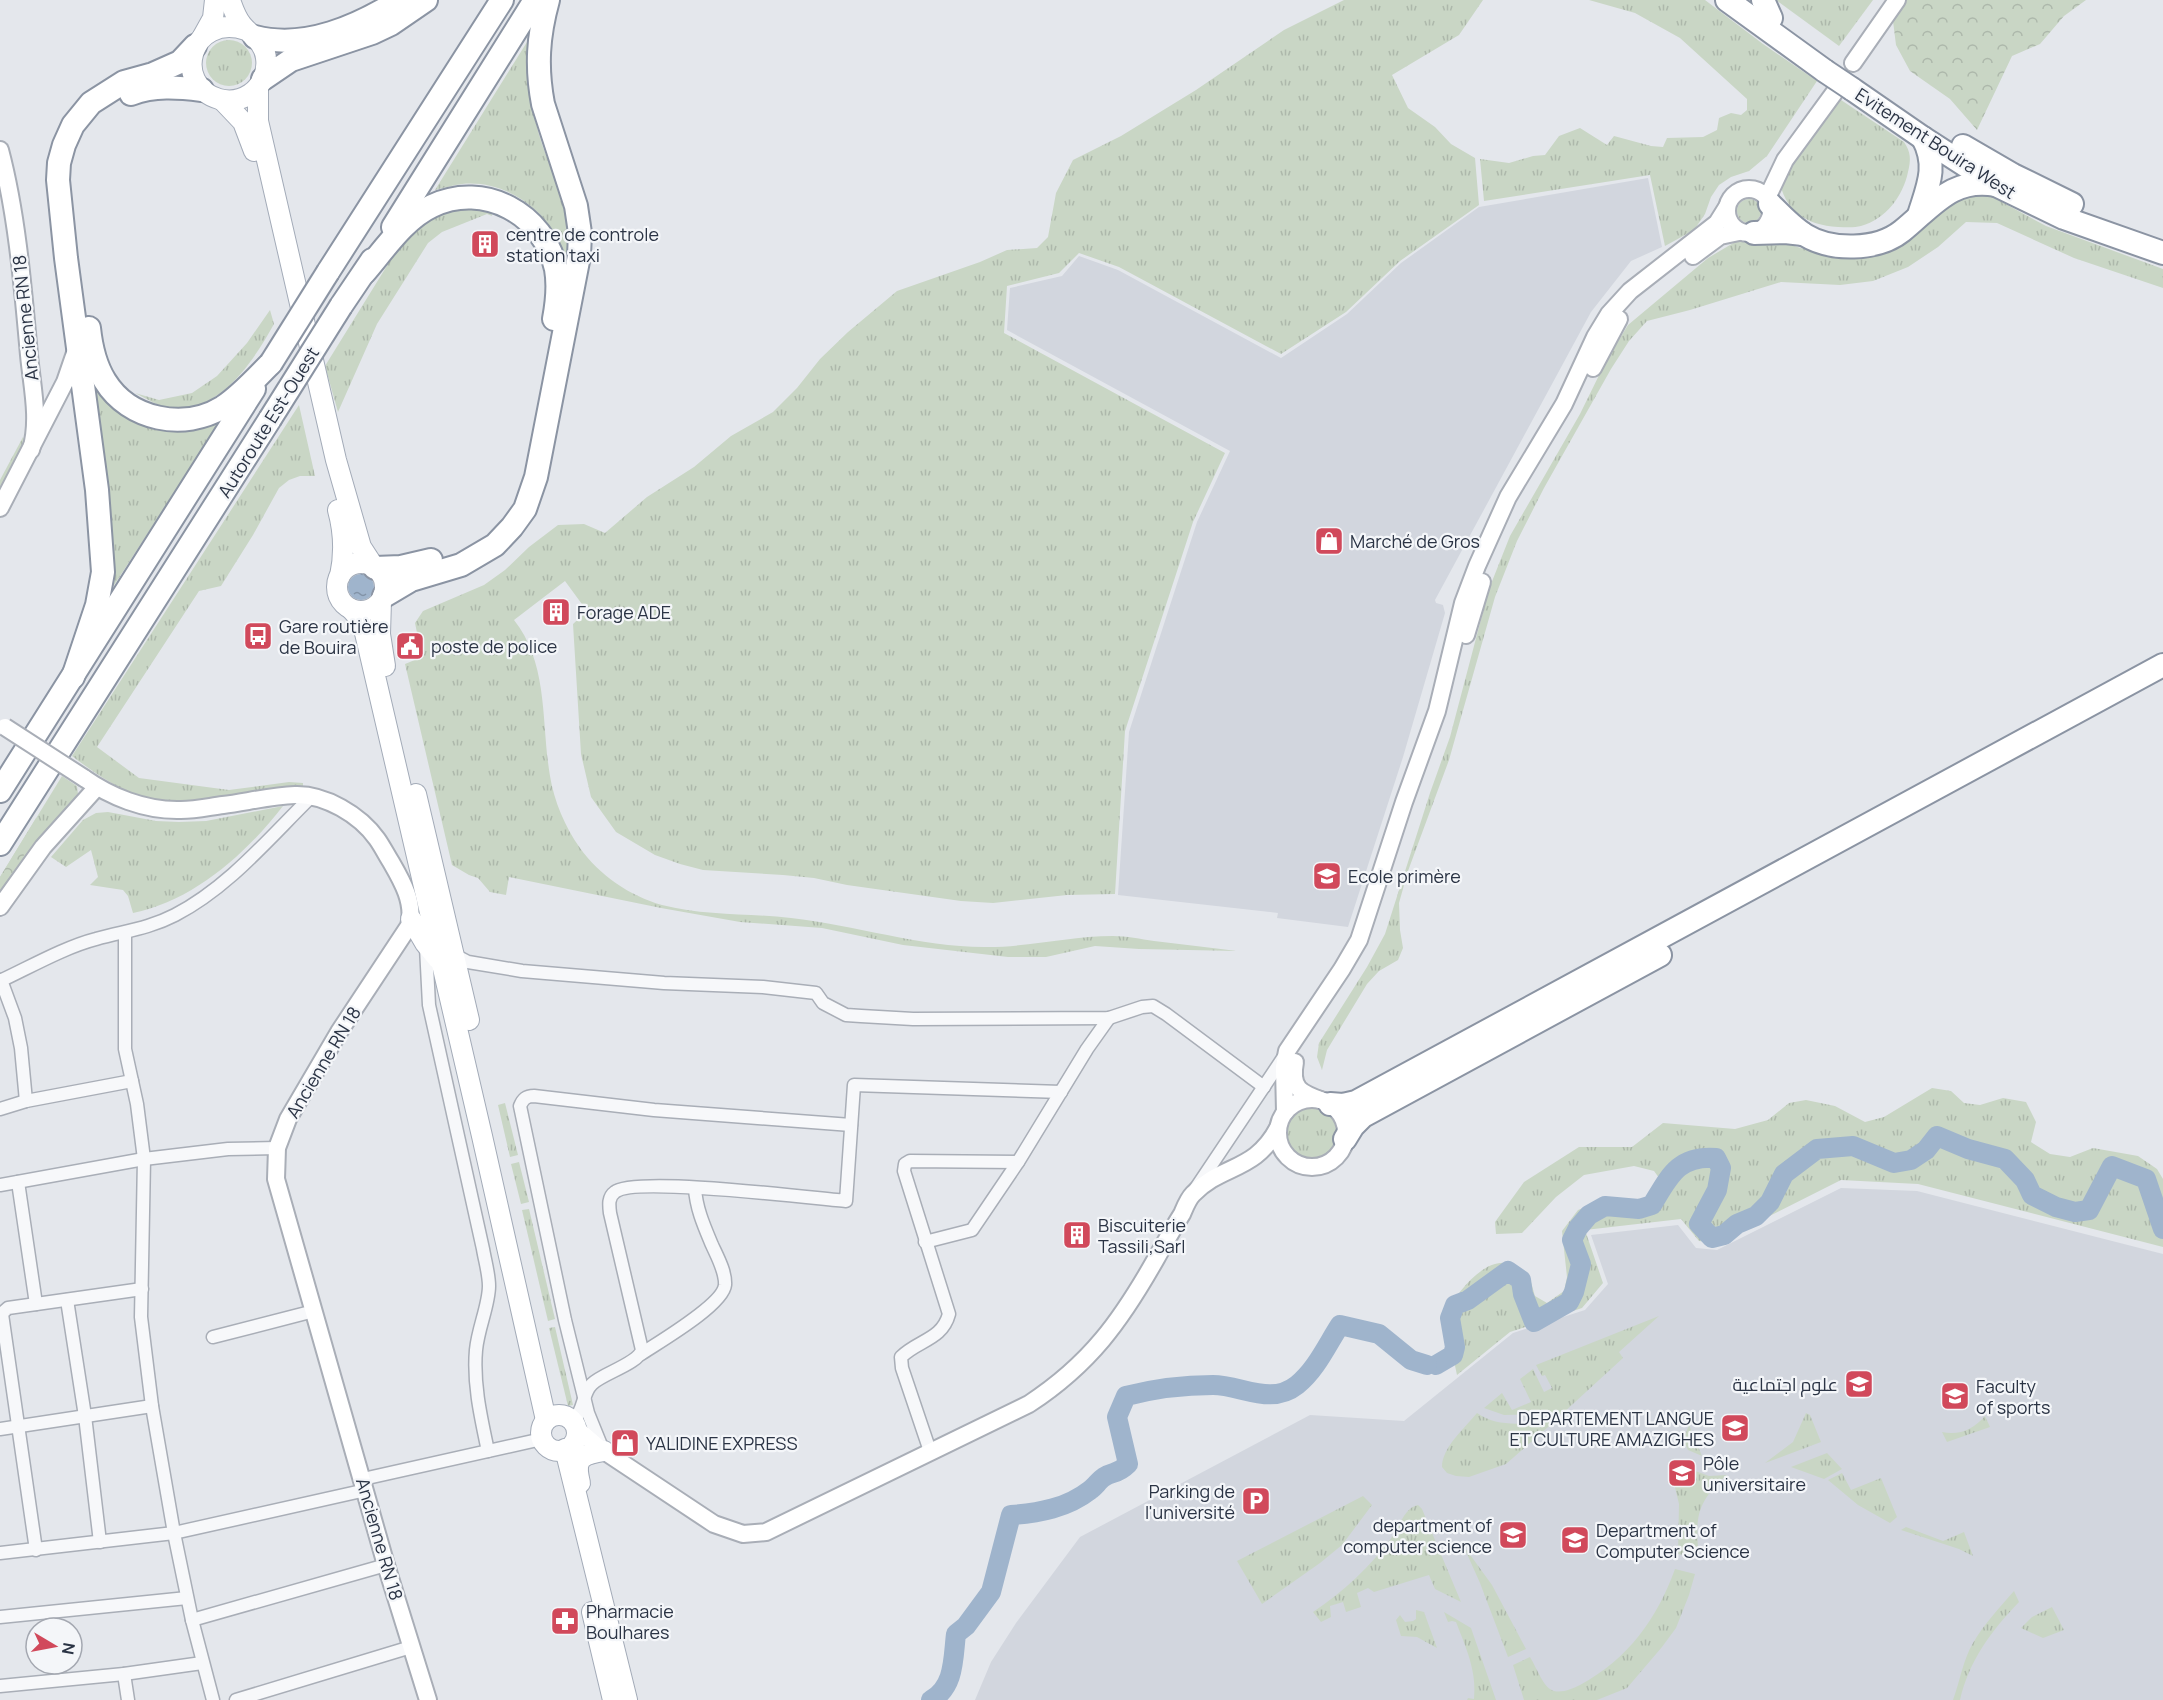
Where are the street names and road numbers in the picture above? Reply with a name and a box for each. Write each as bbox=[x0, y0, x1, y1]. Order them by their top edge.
street label: Evitement Bouira West bbox=[1851, 82, 2021, 204]
street label: Ancienne RN 18 bbox=[6, 254, 44, 382]
street label: Autoroute Est-Ouest bbox=[212, 342, 324, 502]
street label: Ancienne RN 18 bbox=[280, 1002, 366, 1122]
street label: Ancienne RN 18 bbox=[351, 1475, 409, 1603]

